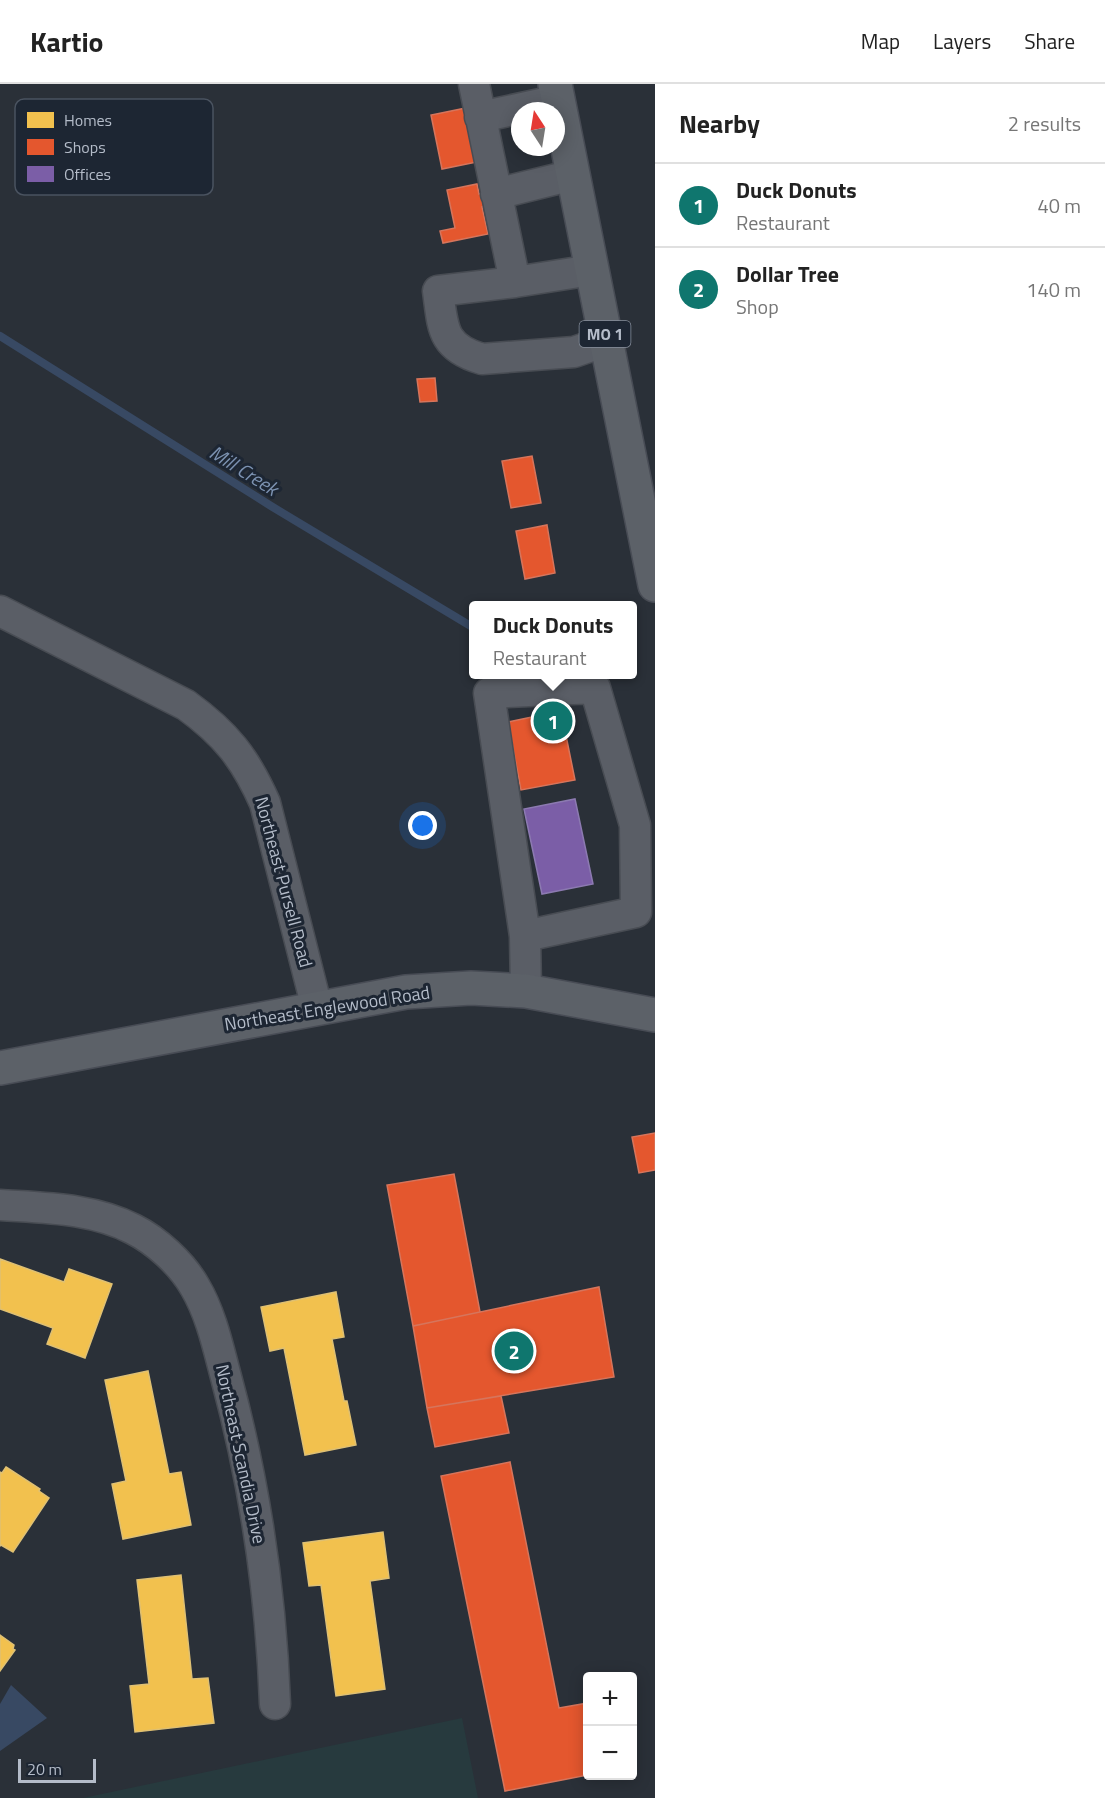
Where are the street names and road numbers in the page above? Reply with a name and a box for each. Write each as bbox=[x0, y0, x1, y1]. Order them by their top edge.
road number: MO 1 bbox=[580, 321, 630, 347]
street label: Northeast Pursell Road bbox=[248, 794, 320, 970]
street label: Northeast Englewood Road bbox=[222, 978, 432, 1038]
street label: Northeast Scandia Drive bbox=[209, 1362, 273, 1546]

